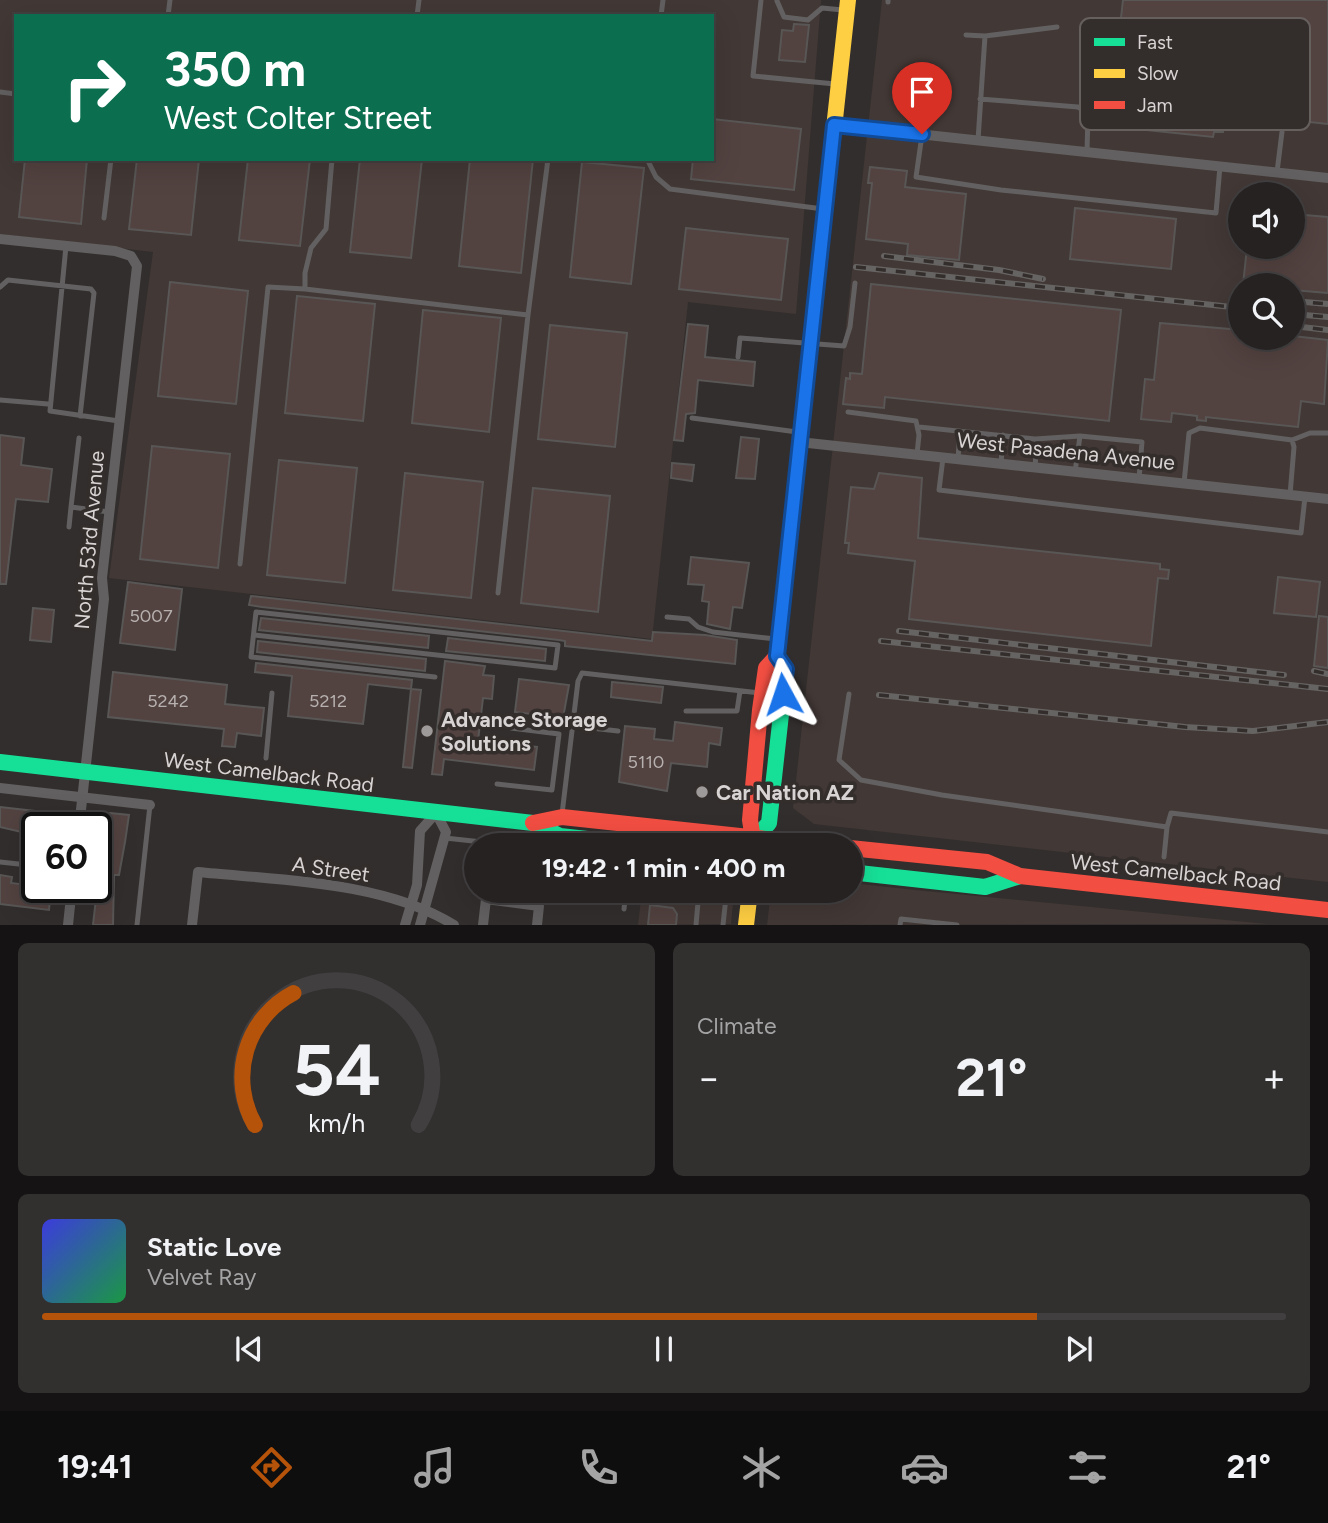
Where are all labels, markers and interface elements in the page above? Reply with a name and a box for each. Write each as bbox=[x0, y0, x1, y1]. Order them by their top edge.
legend bbox=[1080, 18, 1310, 130]
text: Fast bbox=[1137, 31, 1173, 54]
text: 350 m bbox=[164, 39, 306, 98]
icon: right bbox=[49, 42, 140, 133]
pin bbox=[892, 62, 952, 134]
text: Slow bbox=[1137, 62, 1179, 85]
icon: arrive bbox=[903, 73, 941, 111]
text: Jam bbox=[1137, 94, 1173, 117]
text: West Colter Street bbox=[164, 99, 432, 137]
map controls bbox=[1228, 182, 1305, 350]
button: sound bbox=[1228, 182, 1305, 259]
button: search bbox=[1228, 273, 1305, 350]
street label: West Pasadena Avenue bbox=[956, 427, 1176, 475]
street label: North 53rd Avenue bbox=[69, 450, 109, 630]
house number: 5007 bbox=[129, 605, 173, 627]
position arrow bbox=[746, 657, 820, 731]
house number: 5242 bbox=[147, 690, 189, 712]
house number: 5212 bbox=[309, 690, 347, 712]
place label: Advance Storage Solutions bbox=[441, 707, 608, 756]
marker: Advance Storage Solutions bbox=[419, 723, 435, 739]
street label: West Camelback Road bbox=[162, 747, 376, 797]
house number: 5110 bbox=[628, 751, 664, 773]
place label: Car Nation AZ bbox=[716, 780, 854, 805]
marker: Car Nation AZ bbox=[694, 784, 710, 800]
speed limit sign: 60 bbox=[21, 812, 112, 903]
street label: West Camelback Road bbox=[1069, 849, 1283, 895]
street label: A Street bbox=[291, 851, 372, 887]
text: 19:42 · 1 min · 400 m bbox=[541, 852, 786, 884]
text: Climate bbox=[697, 1012, 776, 1040]
text: 54 bbox=[292, 1027, 381, 1114]
text: 21° bbox=[956, 1047, 1027, 1109]
text: − bbox=[697, 1055, 721, 1101]
text: + bbox=[1262, 1055, 1286, 1101]
text: km/h bbox=[308, 1108, 365, 1138]
text: Static Love bbox=[147, 1231, 281, 1263]
text: Velvet Ray bbox=[147, 1263, 256, 1291]
icon: previous bbox=[230, 1330, 268, 1368]
icon: pause bbox=[645, 1330, 683, 1368]
icon: next bbox=[1060, 1330, 1098, 1368]
icon: directions bbox=[247, 1443, 296, 1492]
icon: music bbox=[410, 1443, 459, 1492]
icon: phone bbox=[574, 1443, 623, 1492]
icon: climate bbox=[737, 1443, 786, 1492]
icon: car bbox=[900, 1443, 949, 1492]
icon: filters bbox=[1063, 1443, 1112, 1492]
text: 19:41 bbox=[57, 1448, 133, 1486]
text: 21° bbox=[1227, 1448, 1271, 1486]

